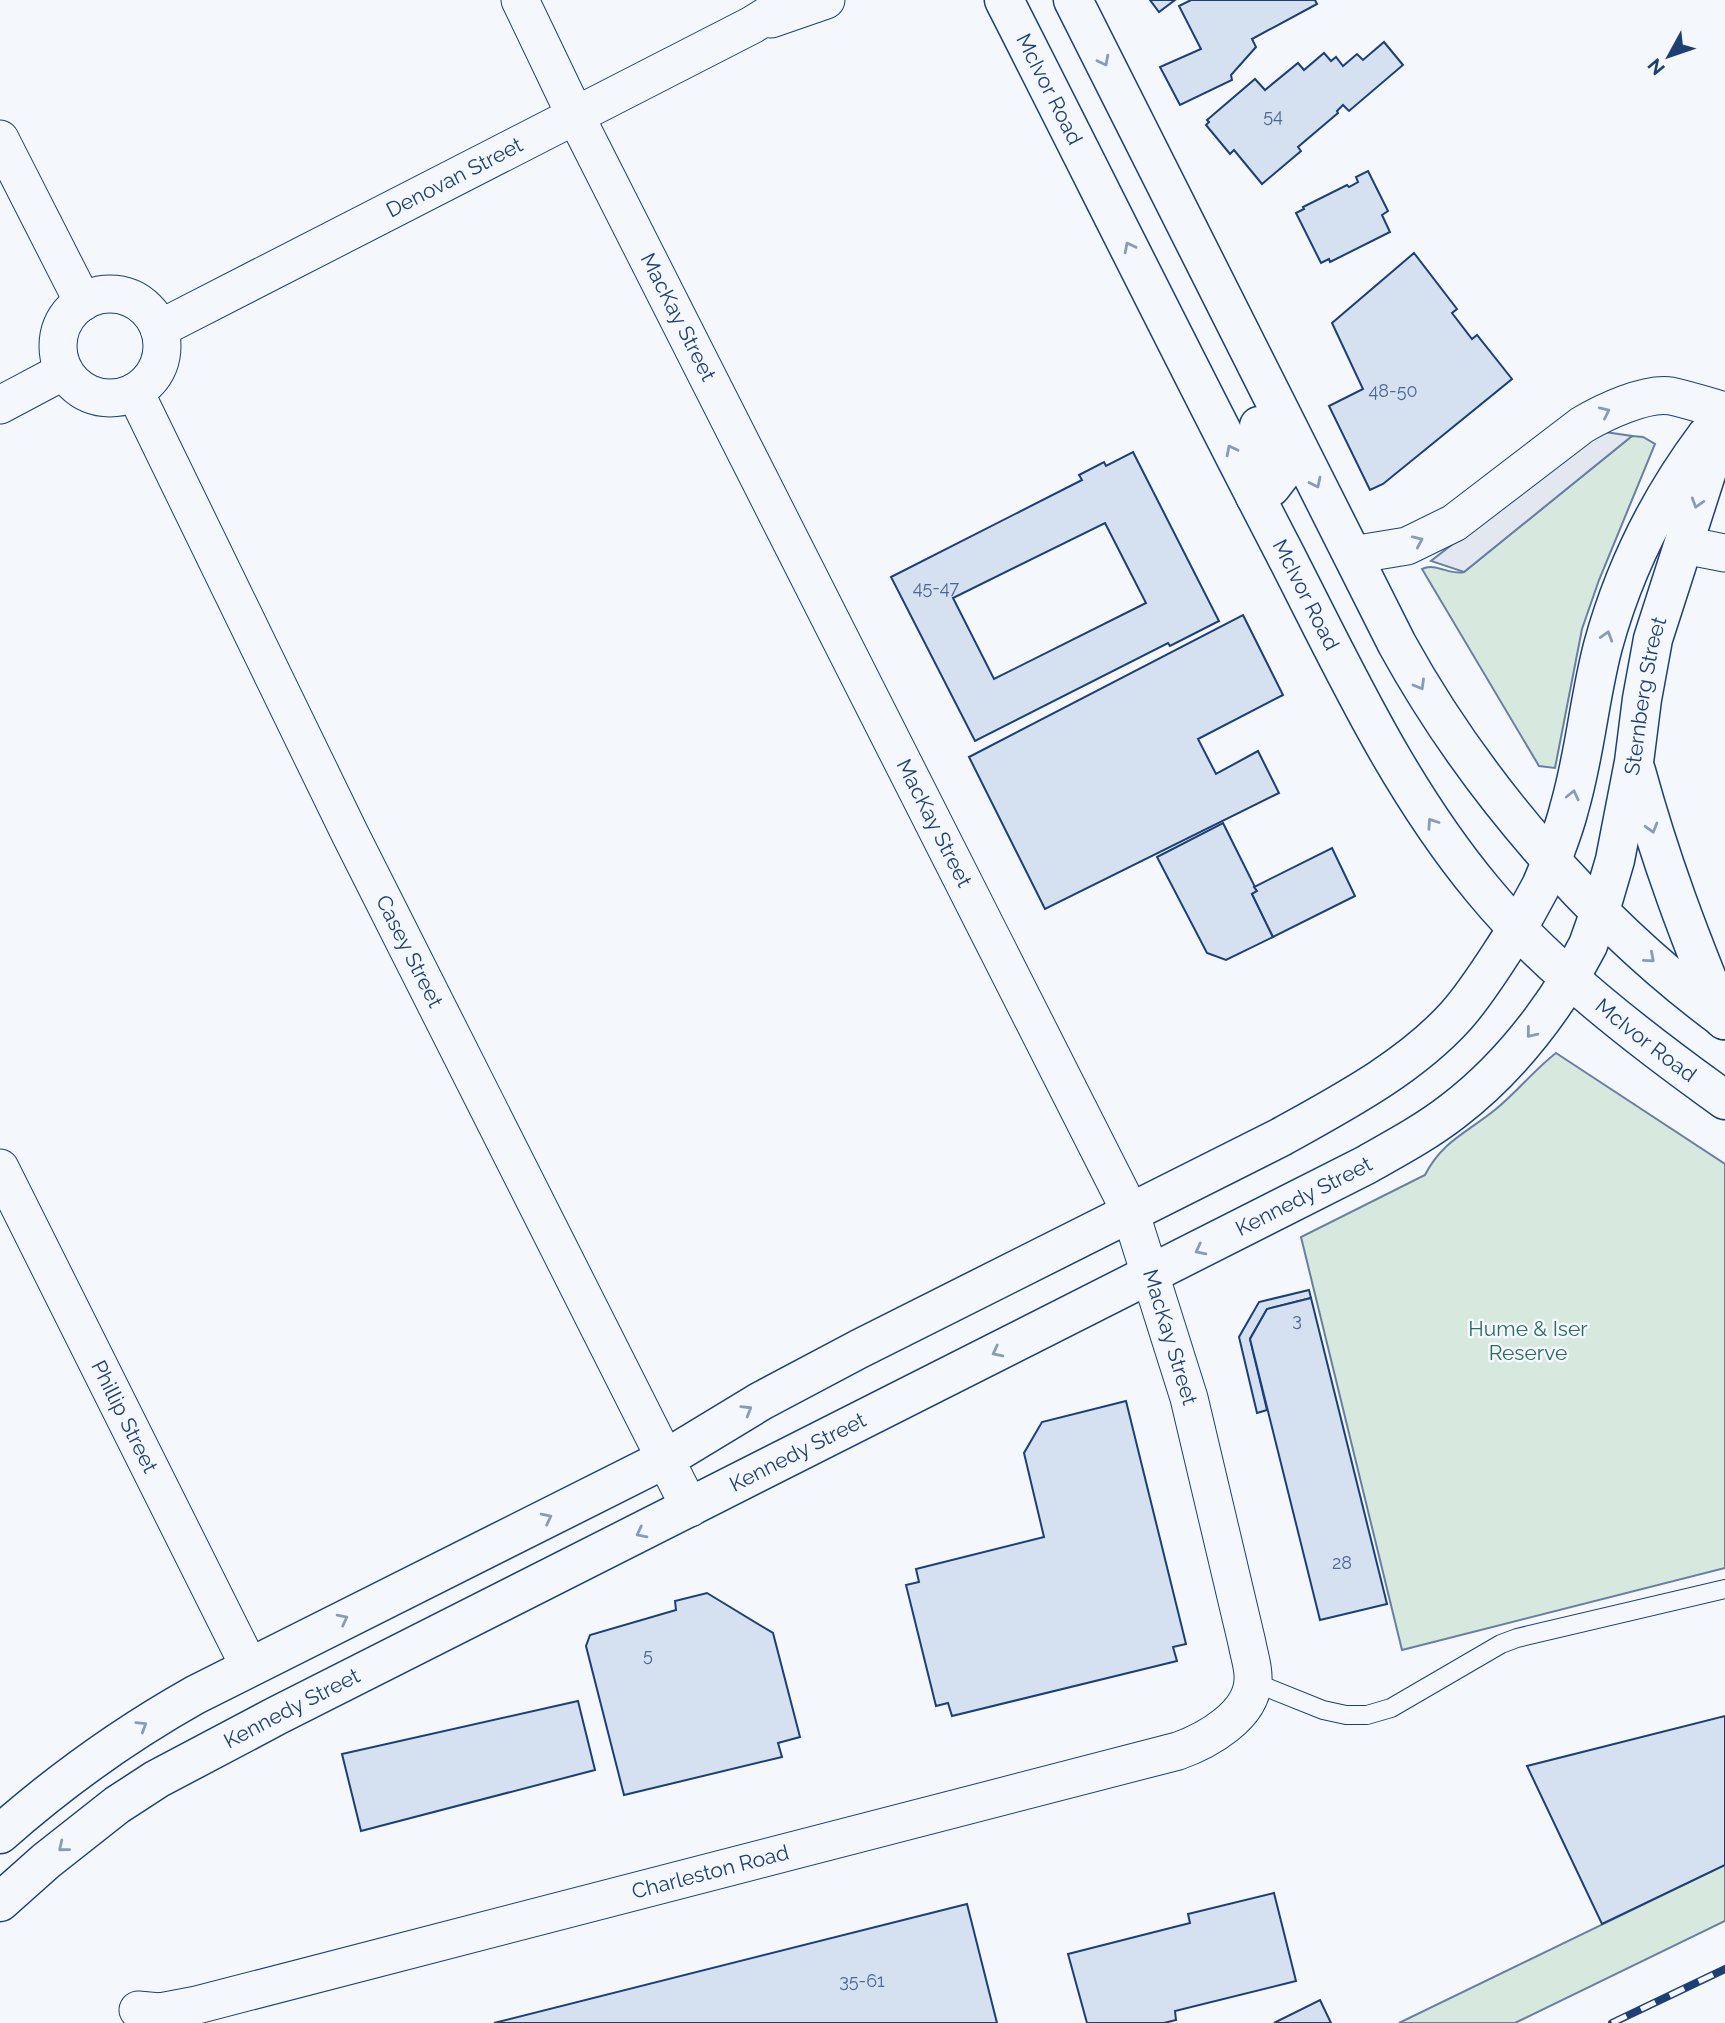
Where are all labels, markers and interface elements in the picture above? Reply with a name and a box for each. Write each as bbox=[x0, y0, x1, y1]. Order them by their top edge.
north arrow bbox=[1634, 21, 1704, 91]
street label: McIvor Road bbox=[1011, 29, 1088, 149]
one-way arrow bbox=[1095, 54, 1109, 66]
text: N bbox=[1643, 54, 1669, 80]
house number: 54 bbox=[1263, 105, 1283, 126]
street label: Denovan Street bbox=[382, 132, 527, 222]
one-way arrow bbox=[1123, 242, 1137, 254]
street label: MacKay Street bbox=[635, 249, 721, 385]
house number: 48-50 bbox=[1369, 380, 1417, 401]
one-way arrow bbox=[1598, 407, 1610, 421]
one-way arrow bbox=[1226, 445, 1240, 457]
one-way arrow bbox=[1308, 476, 1322, 488]
one-way arrow bbox=[1691, 497, 1706, 509]
street label: McIvor Road bbox=[1268, 535, 1345, 654]
one-way arrow bbox=[1411, 535, 1423, 549]
house number: 45-47 bbox=[913, 577, 960, 598]
street label: Sternberg Street bbox=[1619, 613, 1671, 777]
one-way arrow bbox=[1598, 630, 1613, 642]
one-way arrow bbox=[1412, 678, 1425, 691]
street label: MacKay Street bbox=[891, 755, 977, 891]
one-way arrow bbox=[1564, 789, 1579, 801]
one-way arrow bbox=[1428, 818, 1440, 831]
one-way arrow bbox=[1643, 822, 1658, 834]
street label: Casey Street bbox=[371, 891, 448, 1011]
one-way arrow bbox=[1642, 950, 1655, 962]
street label: McIvor Road bbox=[1590, 993, 1701, 1087]
one-way arrow bbox=[1527, 1025, 1539, 1038]
street label: Kennedy Street bbox=[1231, 1151, 1376, 1241]
one-way arrow bbox=[1195, 1241, 1207, 1255]
street label: MacKay Street bbox=[1138, 1266, 1203, 1408]
house number: 3 bbox=[1292, 1309, 1302, 1330]
park label: Hume & Iser Reserve bbox=[1468, 1316, 1588, 1365]
one-way arrow bbox=[992, 1344, 1004, 1358]
street label: Phillip Street bbox=[86, 1356, 163, 1477]
one-way arrow bbox=[739, 1405, 752, 1418]
street label: Kennedy Street bbox=[725, 1407, 870, 1497]
one-way arrow bbox=[540, 1512, 552, 1526]
one-way arrow bbox=[636, 1524, 648, 1538]
house number: 28 bbox=[1332, 1552, 1352, 1573]
one-way arrow bbox=[336, 1614, 348, 1628]
house number: 5 bbox=[643, 1644, 653, 1665]
street label: Kennedy Street bbox=[219, 1663, 364, 1753]
one-way arrow bbox=[135, 1721, 148, 1734]
one-way arrow bbox=[58, 1839, 71, 1851]
street label: Charleston Road bbox=[629, 1839, 791, 1904]
house number: 35-61 bbox=[839, 1970, 885, 1991]

